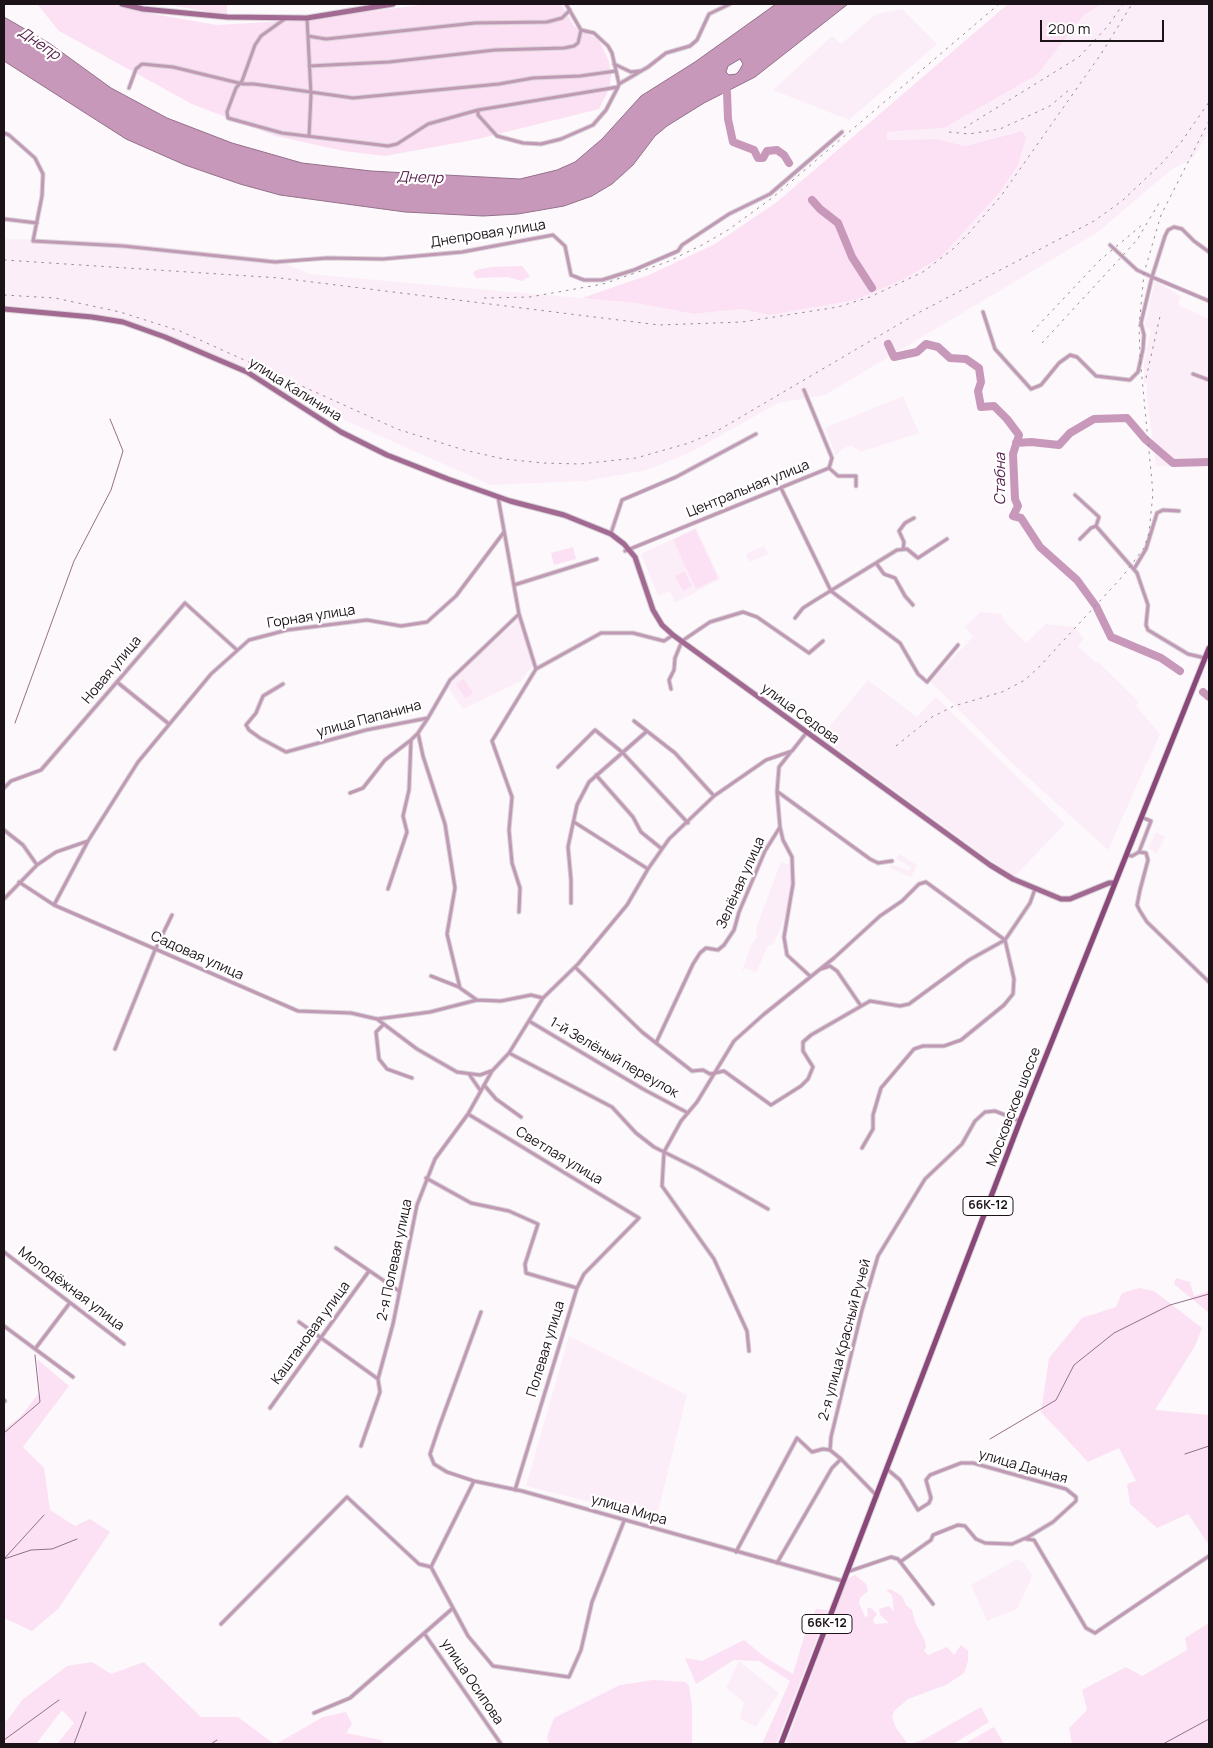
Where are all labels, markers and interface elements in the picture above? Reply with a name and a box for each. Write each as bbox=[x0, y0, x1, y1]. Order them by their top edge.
scale bar bbox=[1043, 10, 1167, 42]
text: 200 m bbox=[1048, 18, 1091, 39]
water label: Днепр bbox=[15, 24, 63, 64]
water label: Днепр bbox=[397, 168, 443, 188]
street label: Днепровая улица bbox=[429, 217, 547, 251]
street label: улица Калинина bbox=[245, 355, 345, 425]
water label: Стабна bbox=[992, 453, 1010, 505]
street label: Центральная улица bbox=[684, 457, 812, 521]
street label: Горная улица bbox=[266, 602, 356, 632]
street label: Новая улица bbox=[79, 633, 145, 707]
street label: улица Седова bbox=[758, 680, 842, 748]
street label: улица Папанина bbox=[315, 697, 423, 741]
street label: Зелёная улица bbox=[713, 834, 769, 932]
street label: Садовая улица bbox=[148, 928, 246, 984]
street label: 1-й Зелёный переулок bbox=[547, 1014, 681, 1102]
street label: Московское шоссе bbox=[983, 1045, 1045, 1169]
street label: Светлая улица bbox=[512, 1123, 606, 1189]
road number: 66К-12 bbox=[963, 1196, 1013, 1216]
street label: 2-я Полевая улица bbox=[374, 1198, 416, 1322]
street label: Молодёжная улица bbox=[15, 1244, 127, 1334]
street label: 2-я улица Красный Ручей bbox=[815, 1257, 875, 1423]
street label: Каштановая улица bbox=[268, 1278, 354, 1388]
street label: Полевая улица bbox=[523, 1299, 569, 1399]
street label: улица Дачная bbox=[977, 1446, 1069, 1488]
street label: улица Мира bbox=[589, 1491, 669, 1529]
road number: 66К-12 bbox=[802, 1615, 852, 1634]
street label: улица Осипова bbox=[437, 1636, 507, 1728]

